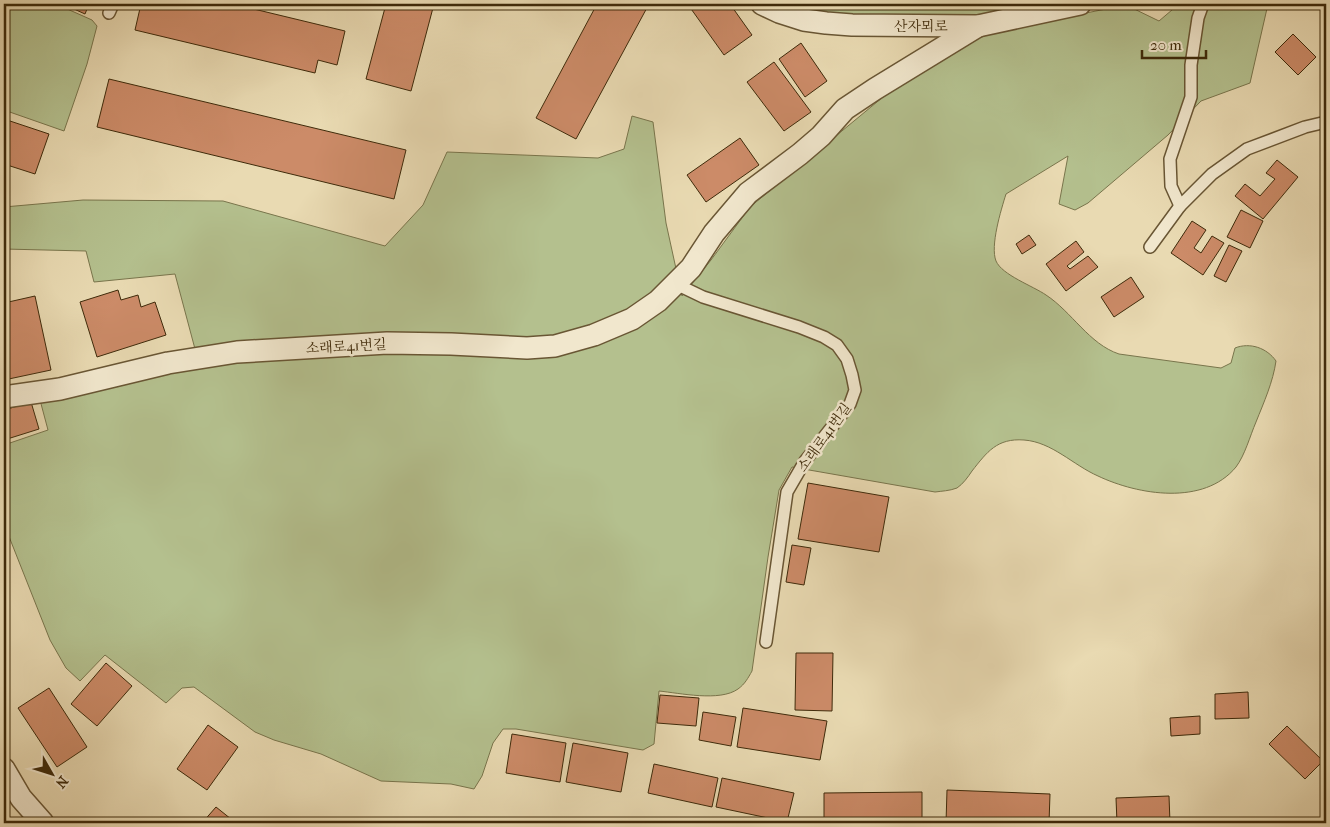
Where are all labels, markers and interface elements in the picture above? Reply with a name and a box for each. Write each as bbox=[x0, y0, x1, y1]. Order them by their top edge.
street label: 산자뫼로 bbox=[894, 18, 949, 35]
scale bar bbox=[1142, 28, 1206, 60]
text: 20 m bbox=[1150, 36, 1182, 54]
street label: 소래로41번길 bbox=[305, 336, 387, 357]
street label: 소래로41번길 bbox=[794, 400, 855, 475]
north arrow bbox=[28, 750, 78, 800]
text: N bbox=[52, 772, 72, 792]

